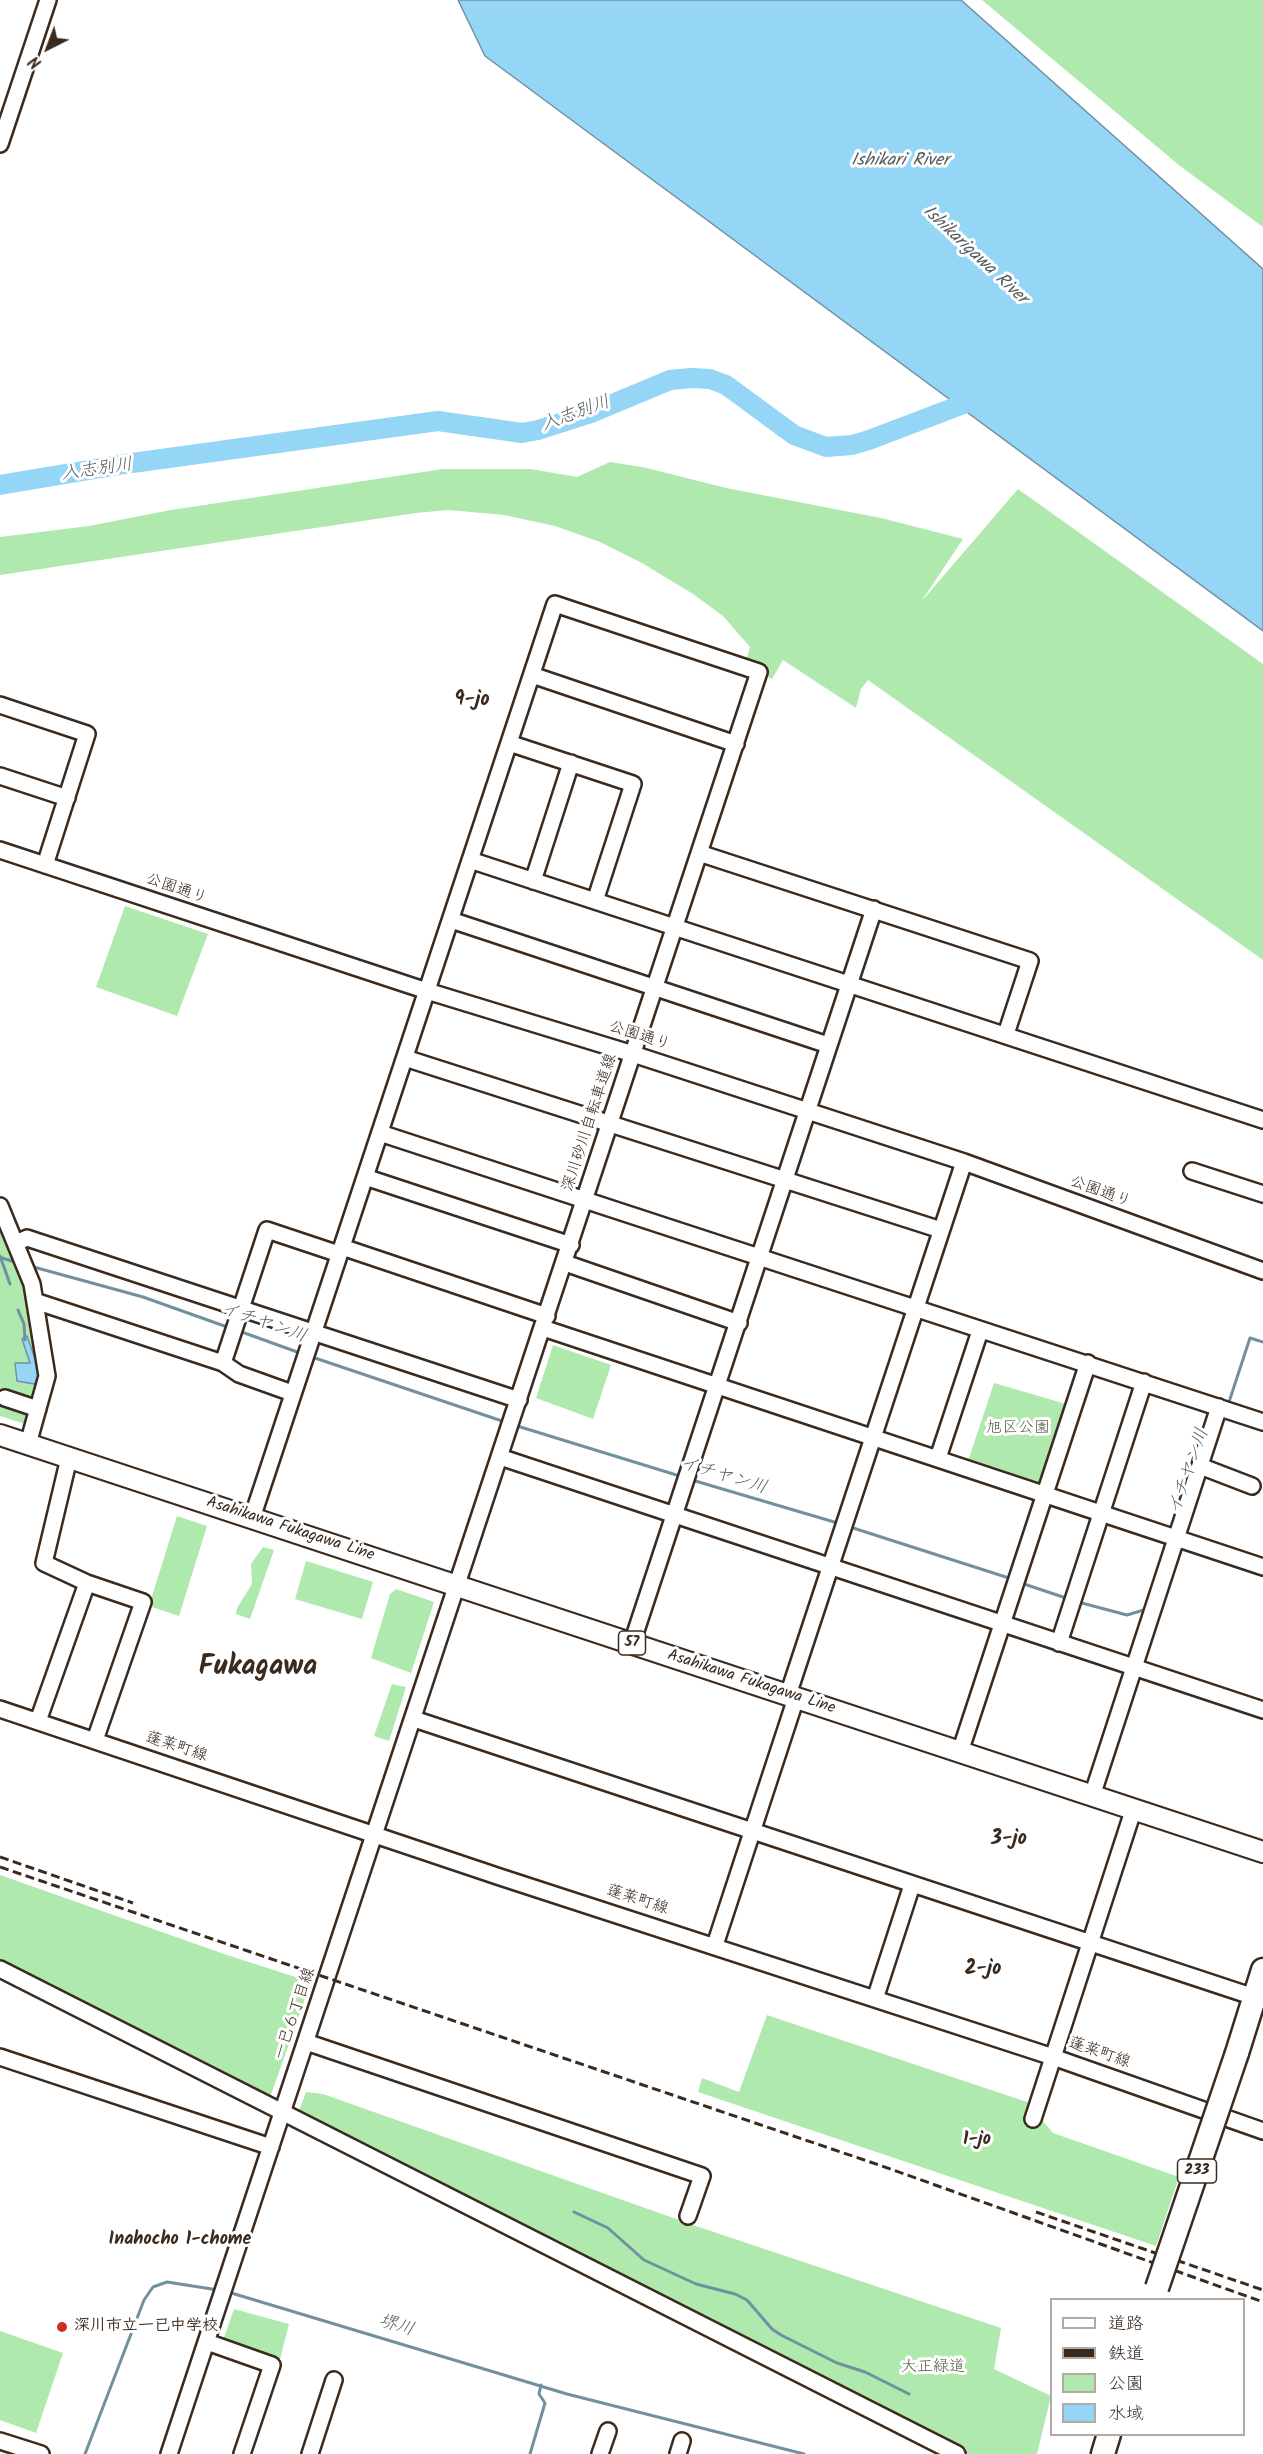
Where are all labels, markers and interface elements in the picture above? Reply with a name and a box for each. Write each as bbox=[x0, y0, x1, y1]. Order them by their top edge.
north arrow bbox=[18, 18, 78, 78]
text: N bbox=[24, 49, 48, 74]
water label: Ishikari River bbox=[851, 151, 949, 173]
water label: Ishikarigawa River bbox=[917, 202, 1031, 310]
water label: 入志別川 bbox=[538, 393, 614, 437]
water label: 入志別川 bbox=[60, 455, 134, 487]
district label: 9-jo bbox=[454, 690, 490, 714]
street label: 公園通り bbox=[143, 871, 209, 909]
street label: 公園通り bbox=[606, 1018, 672, 1056]
street label: 深川砂川自転車道線 bbox=[560, 1052, 622, 1194]
street label: 公園通り bbox=[1067, 1173, 1133, 1213]
water label: イチヤン川 bbox=[217, 1299, 309, 1349]
park label: 旭区公園 bbox=[986, 1419, 1050, 1439]
water label: イチヤン川 bbox=[1165, 1426, 1215, 1518]
water label: イチヤン川 bbox=[677, 1454, 769, 1500]
street label: Asahikawa Fukagawa Line bbox=[204, 1494, 376, 1566]
road number: 57 bbox=[618, 1631, 646, 1655]
street label: Asahikawa Fukagawa Line bbox=[665, 1647, 837, 1719]
district label: Fukagawa bbox=[199, 1652, 317, 1686]
street label: 蓬莱町線 bbox=[143, 1729, 209, 1767]
district label: 3-jo bbox=[991, 1829, 1027, 1853]
street label: 蓬莱町線 bbox=[604, 1882, 670, 1920]
district label: 2-jo bbox=[965, 1959, 1001, 1983]
street label: 一已６丁目線 bbox=[271, 1965, 321, 2063]
street label: 蓬莱町線 bbox=[1066, 2035, 1132, 2073]
district label: 1-jo bbox=[963, 2130, 991, 2152]
road number: 233 bbox=[1178, 2159, 1216, 2183]
district label: Inahocho 1-chome bbox=[109, 2230, 251, 2252]
legend bbox=[1050, 2298, 1245, 2436]
text: 道路 bbox=[1108, 2310, 1144, 2339]
water label: 堺川 bbox=[376, 2311, 416, 2343]
place label: 深川市立一已中学校 bbox=[74, 2317, 218, 2337]
marker: 深川市立一已中学校 bbox=[55, 2320, 69, 2334]
text: 鉄道 bbox=[1108, 2340, 1144, 2369]
park label: 大正緑道 bbox=[901, 2358, 965, 2378]
text: 公園 bbox=[1108, 2370, 1144, 2399]
text: 水域 bbox=[1108, 2400, 1144, 2429]

